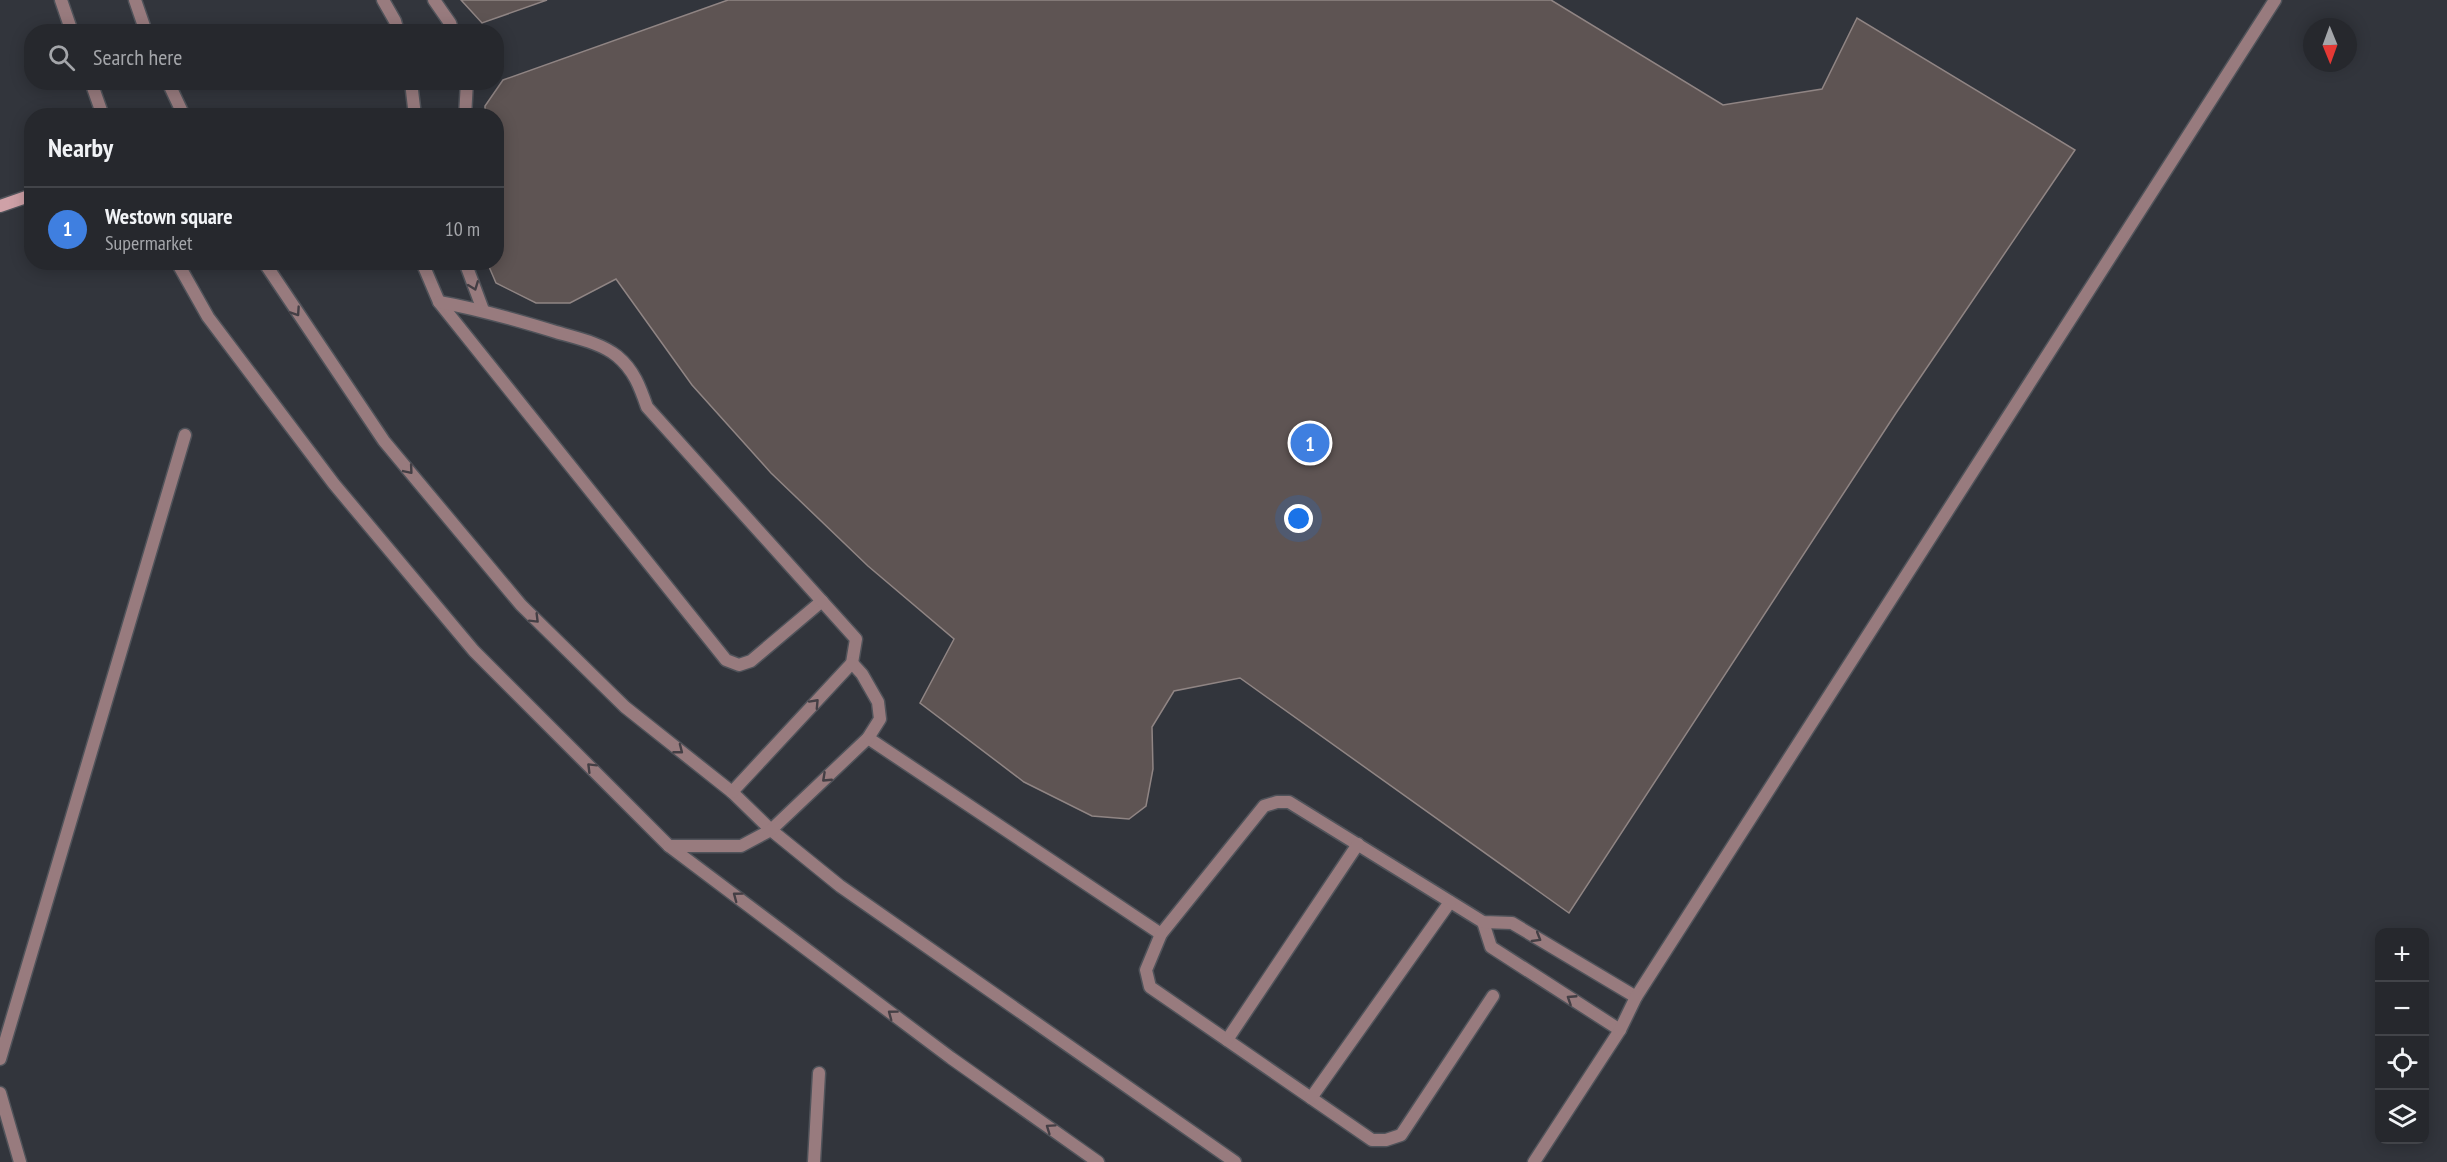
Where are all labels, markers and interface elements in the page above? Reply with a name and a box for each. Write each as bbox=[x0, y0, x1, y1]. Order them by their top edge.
north arrow bbox=[2303, 18, 2357, 72]
search box bbox=[24, 24, 504, 90]
icon: search bbox=[45, 41, 78, 74]
text: Search here bbox=[93, 43, 182, 71]
text: Nearby bbox=[48, 131, 113, 164]
text: Westown square bbox=[105, 202, 233, 230]
text: 1 bbox=[63, 216, 72, 242]
text: 10 m bbox=[445, 216, 480, 242]
text: Supermarket bbox=[105, 230, 193, 256]
one-way arrow bbox=[467, 281, 480, 291]
one-way arrow bbox=[289, 305, 300, 316]
pin: 1 bbox=[1290, 420, 1330, 466]
one-way arrow bbox=[402, 463, 413, 474]
your location bbox=[1284, 504, 1313, 533]
one-way arrow bbox=[528, 611, 539, 622]
one-way arrow bbox=[807, 700, 818, 711]
one-way arrow bbox=[672, 743, 683, 754]
one-way arrow bbox=[587, 764, 598, 774]
one-way arrow bbox=[822, 771, 832, 782]
one-way arrow bbox=[732, 893, 743, 904]
map controls bbox=[2375, 928, 2429, 1144]
button: + bbox=[2375, 928, 2429, 982]
one-way arrow bbox=[1531, 931, 1541, 943]
button: − bbox=[2375, 982, 2429, 1036]
one-way arrow bbox=[1566, 995, 1577, 1006]
one-way arrow bbox=[888, 1010, 899, 1021]
button: locate bbox=[2375, 1036, 2429, 1090]
button: layers bbox=[2375, 1090, 2429, 1144]
one-way arrow bbox=[1046, 1124, 1057, 1135]

